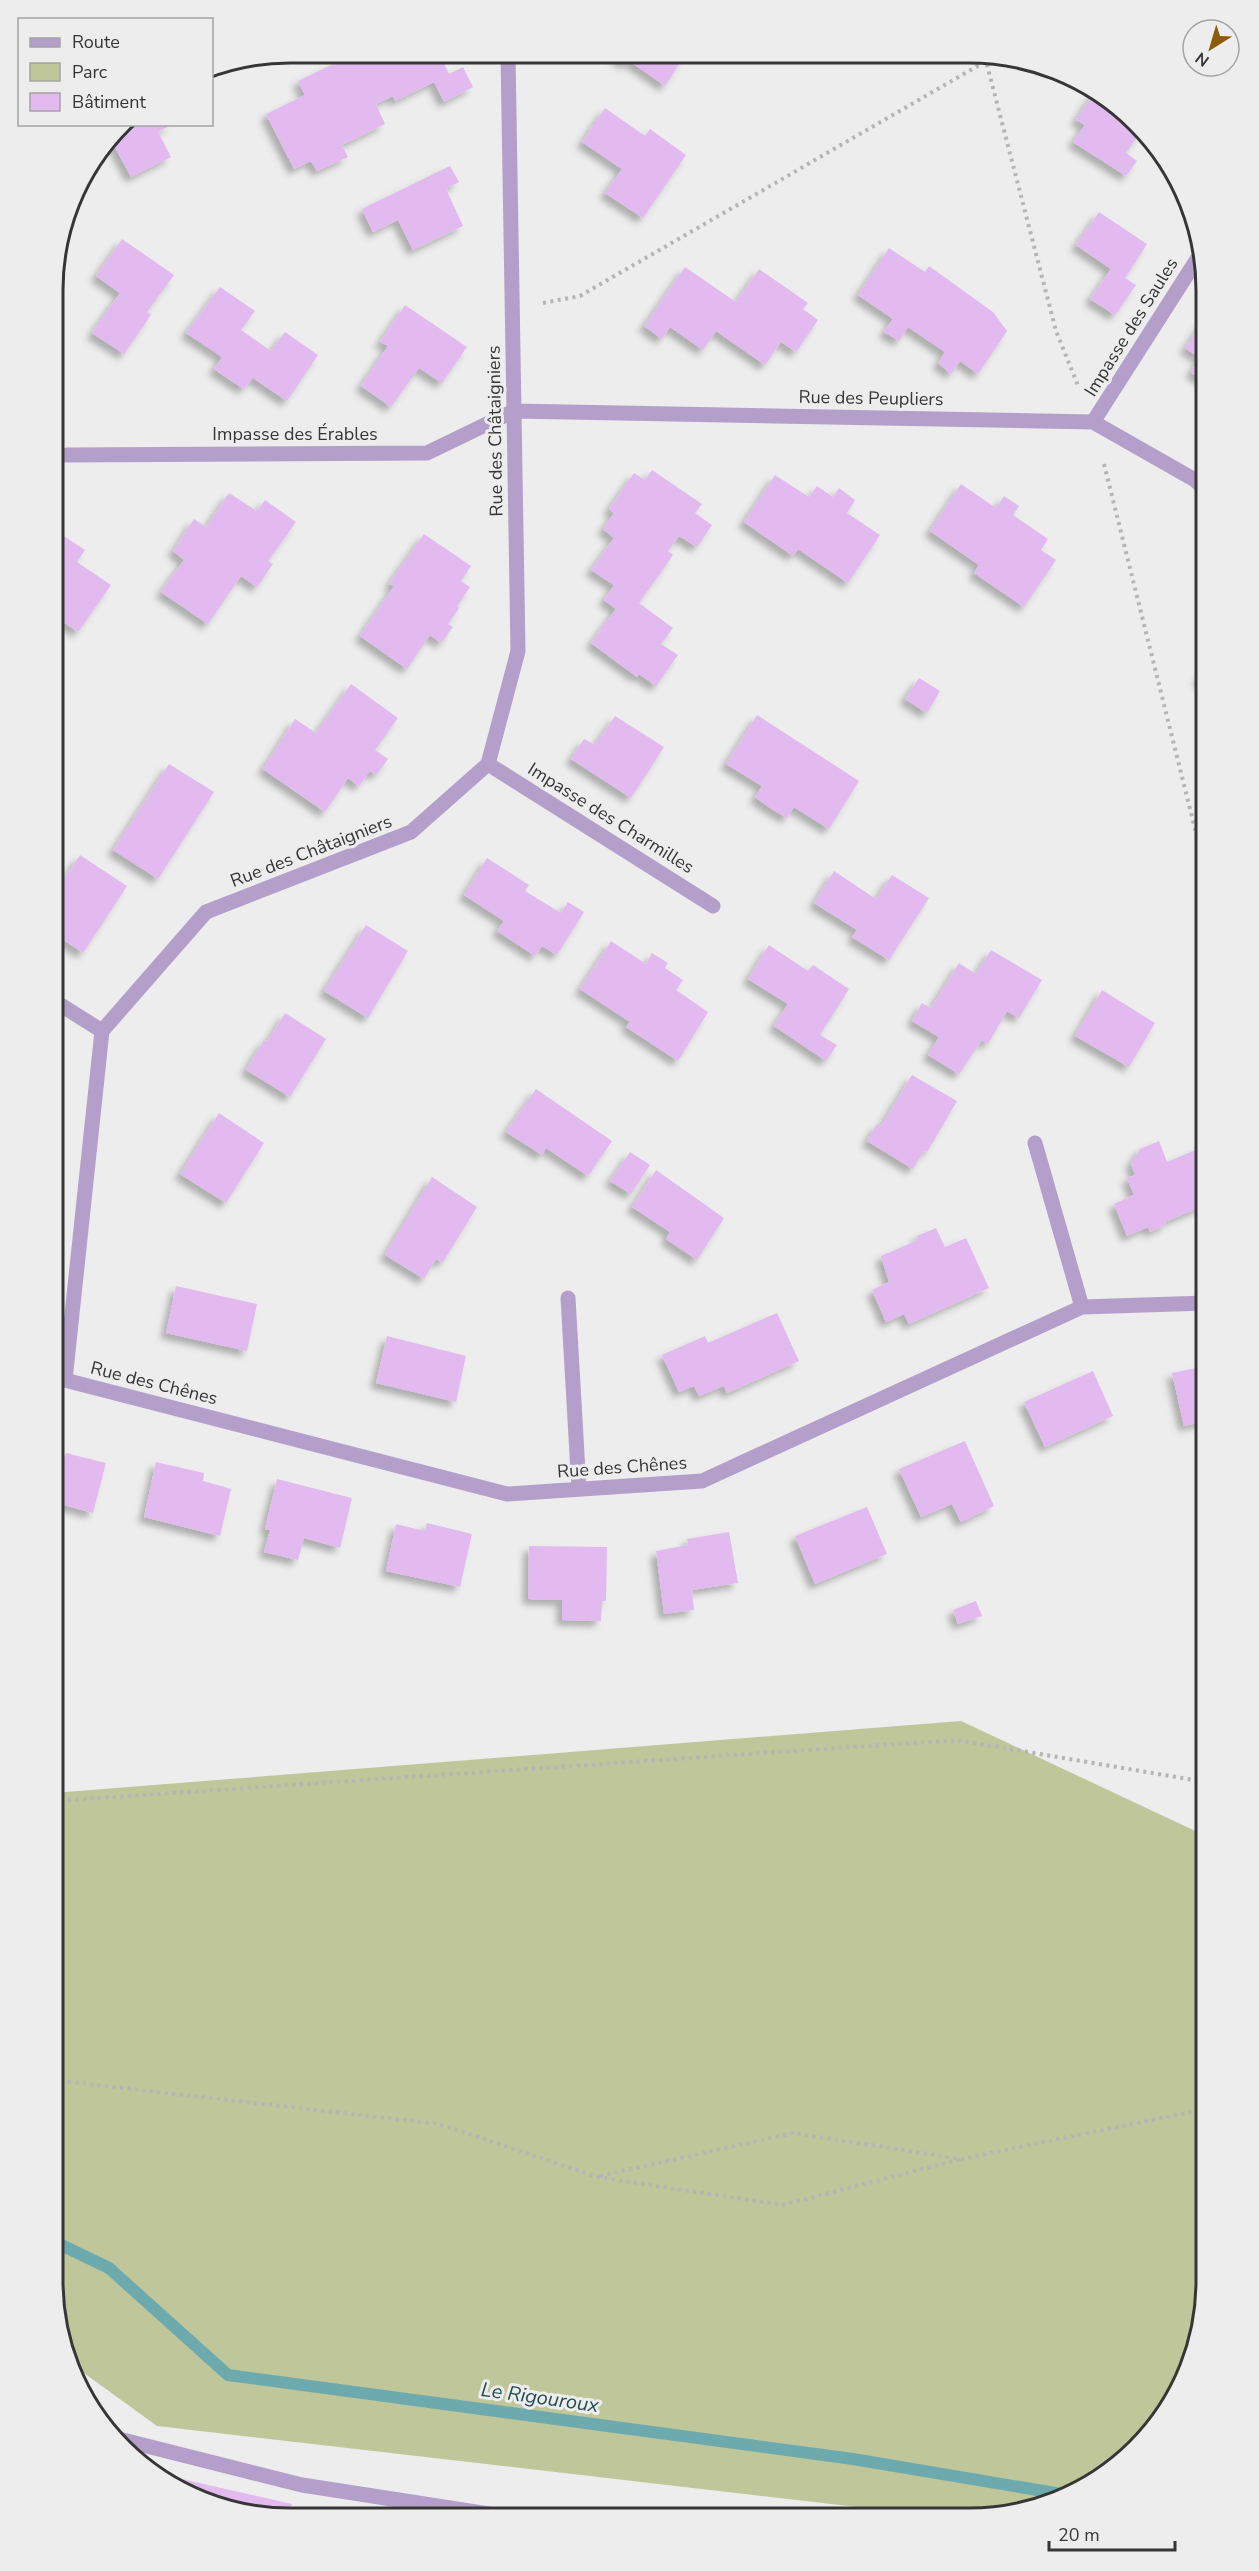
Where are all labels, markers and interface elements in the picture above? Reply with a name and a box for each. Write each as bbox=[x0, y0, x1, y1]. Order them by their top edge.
legend bbox=[18, 18, 213, 126]
north arrow bbox=[1181, 18, 1241, 78]
text: Route bbox=[72, 30, 120, 54]
text: N bbox=[1191, 47, 1214, 72]
text: Parc bbox=[72, 60, 107, 84]
text: Bâtiment bbox=[72, 90, 146, 114]
street label: Impasse des Saules bbox=[1079, 253, 1183, 401]
street label: Rue des Châtaigniers bbox=[482, 345, 508, 517]
street label: Rue des Peupliers bbox=[798, 385, 944, 411]
street label: Impasse des Érables bbox=[212, 422, 378, 446]
street label: Impasse des Charmilles bbox=[523, 757, 699, 879]
street label: Rue des Châtaigniers bbox=[227, 809, 395, 893]
street label: Rue des Chênes bbox=[88, 1356, 220, 1410]
street label: Rue des Chênes bbox=[556, 1450, 688, 1484]
water label: Le Rigouroux bbox=[479, 2376, 601, 2419]
scale bar bbox=[1049, 2514, 1175, 2552]
text: 20 m bbox=[1058, 2523, 1100, 2547]

